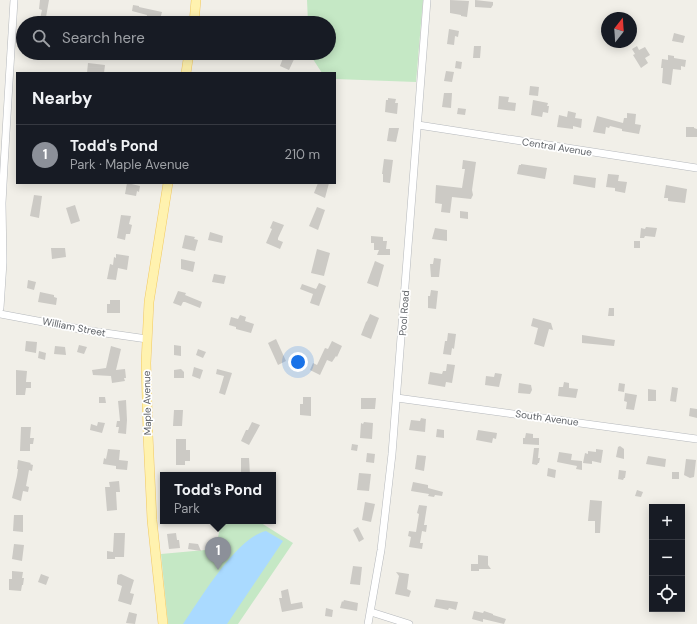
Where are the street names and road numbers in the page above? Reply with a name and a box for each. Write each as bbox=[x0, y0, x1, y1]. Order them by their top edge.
street label: Central Avenue bbox=[521, 135, 593, 159]
street label: Pool Road bbox=[396, 290, 412, 336]
street label: William Street bbox=[41, 314, 107, 340]
street label: Maple Avenue bbox=[140, 370, 154, 435]
street label: South Avenue bbox=[515, 407, 580, 429]

